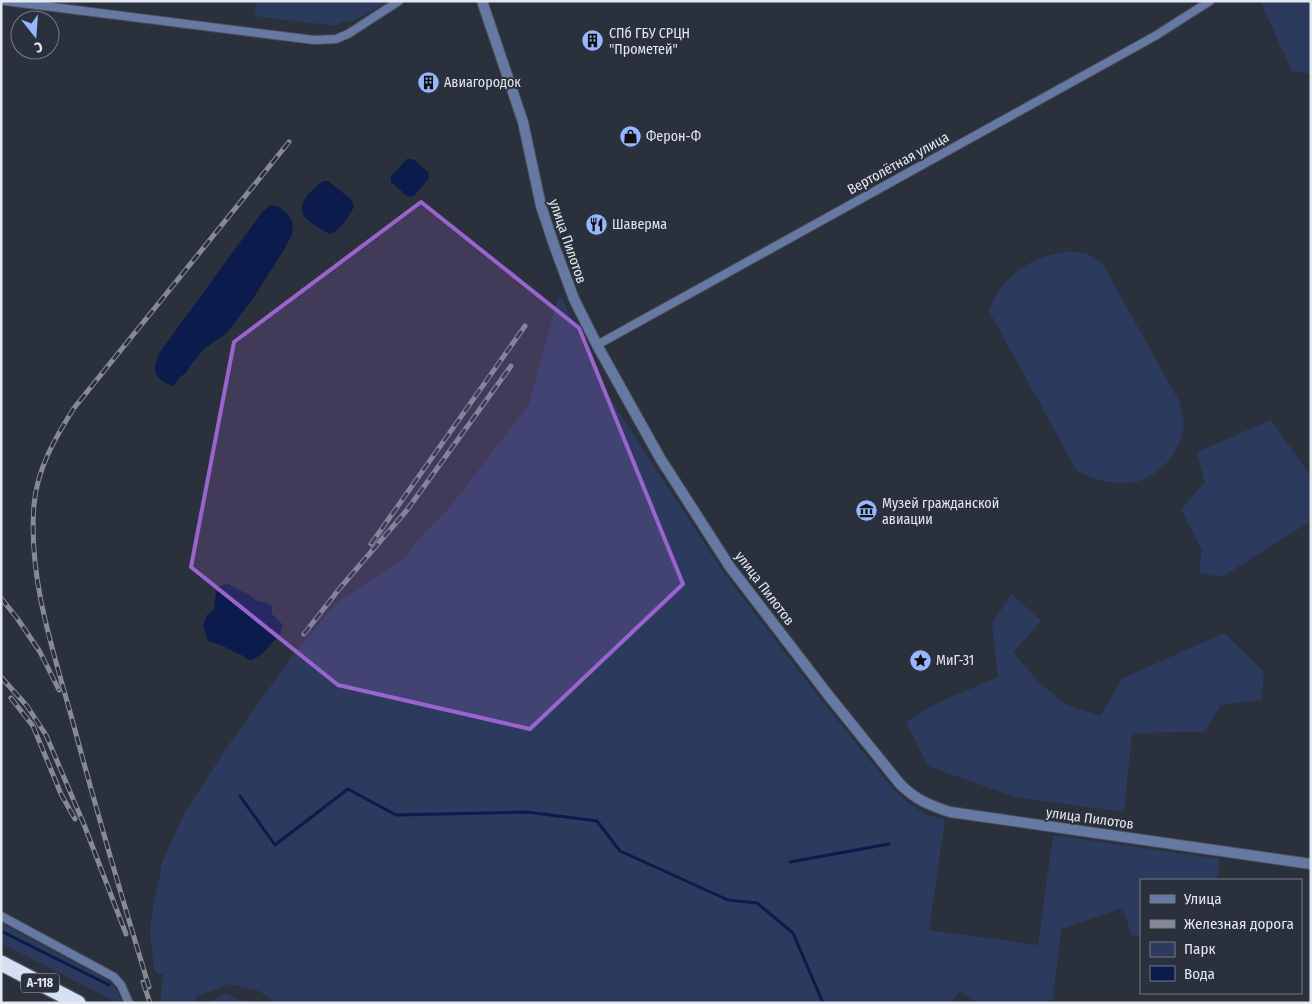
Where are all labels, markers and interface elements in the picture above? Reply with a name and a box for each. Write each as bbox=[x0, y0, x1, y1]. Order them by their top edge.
north arrow bbox=[10, 10, 60, 60]
place label: СПб ГБУ СРЦН "Прометей" bbox=[609, 25, 690, 58]
building icon: СПб ГБУ СРЦН "Прометей" bbox=[581, 29, 605, 53]
text: С bbox=[32, 38, 45, 56]
building icon: Авиагородок bbox=[416, 70, 440, 94]
place label: Авиагородок bbox=[444, 74, 521, 91]
shop icon: Ферон-Ф bbox=[618, 124, 642, 148]
place label: Ферон-Ф bbox=[646, 128, 701, 145]
street label: Вертолётная улица bbox=[845, 128, 952, 198]
street label: улица Пилотов bbox=[545, 197, 590, 286]
restaurant icon: Шаверма bbox=[584, 212, 608, 236]
place label: Шаверма bbox=[612, 216, 667, 233]
place label: Музей гражданской авиации bbox=[882, 495, 999, 528]
museum icon: Музей гражданской авиации bbox=[854, 499, 878, 523]
street label: улица Пилотов bbox=[731, 548, 798, 629]
place icon: МиГ-31 bbox=[908, 648, 932, 672]
place label: МиГ-31 bbox=[936, 652, 974, 669]
street label: улица Пилотов bbox=[1045, 804, 1135, 833]
legend bbox=[1140, 879, 1302, 994]
text: Улица bbox=[1183, 890, 1222, 908]
text: Железная дорога bbox=[1184, 915, 1294, 933]
text: Парк bbox=[1184, 940, 1215, 958]
text: Вода bbox=[1184, 965, 1215, 983]
road number: А-118 bbox=[21, 974, 59, 992]

